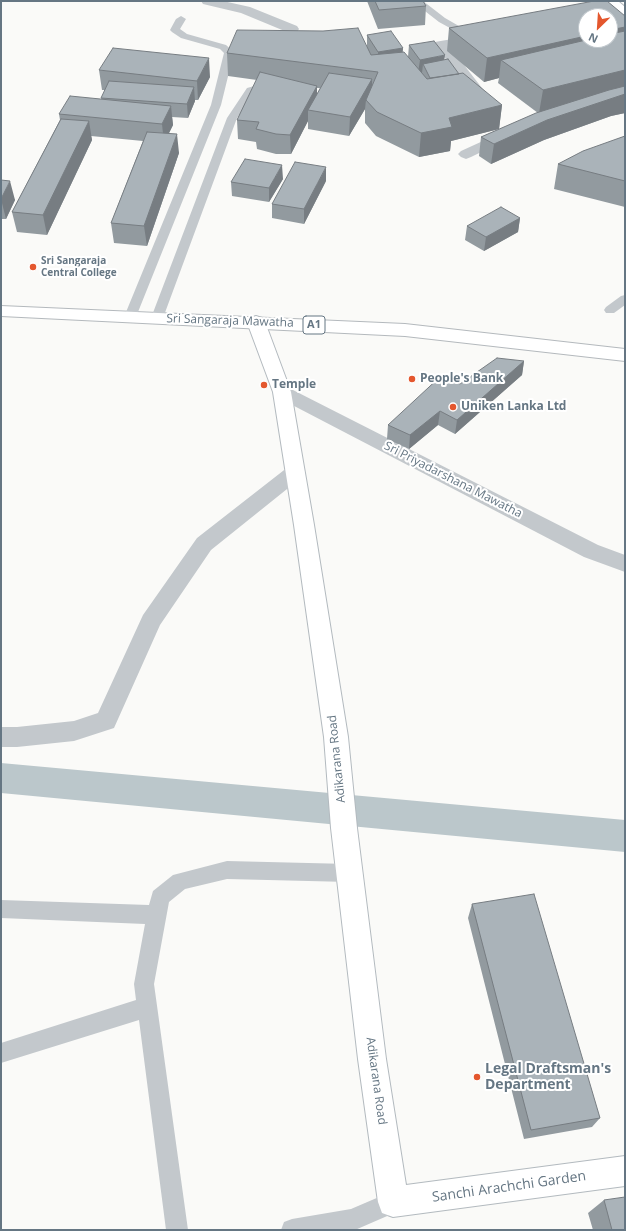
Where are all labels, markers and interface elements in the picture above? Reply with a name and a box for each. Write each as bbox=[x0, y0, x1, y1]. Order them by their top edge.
north arrow bbox=[578, 8, 618, 48]
text: N bbox=[586, 30, 600, 47]
place label: Sri Sangaraja Central College bbox=[41, 255, 117, 278]
marker: Sri Sangaraja Central College bbox=[28, 262, 38, 272]
street label: Sri Sangaraja Mawatha bbox=[166, 312, 294, 330]
road number: A1 bbox=[303, 316, 325, 334]
place label: People's Bank bbox=[420, 372, 503, 386]
marker: People's Bank bbox=[407, 374, 417, 384]
place label: Temple bbox=[272, 378, 316, 392]
marker: Temple bbox=[259, 380, 269, 390]
place label: Uniken Lanka Ltd bbox=[461, 400, 566, 414]
marker: Uniken Lanka Ltd bbox=[448, 402, 458, 412]
street label: Sri Priyadarshana Mawatha bbox=[382, 439, 524, 521]
street label: Adikarana Road bbox=[325, 714, 349, 804]
street label: Adikarana Road bbox=[363, 1036, 389, 1126]
place label: Legal Draftsman's Department bbox=[485, 1061, 611, 1094]
marker: Legal Draftsman's Department bbox=[472, 1072, 482, 1082]
street label: Sanchi Arachchi Garden bbox=[431, 1168, 587, 1206]

